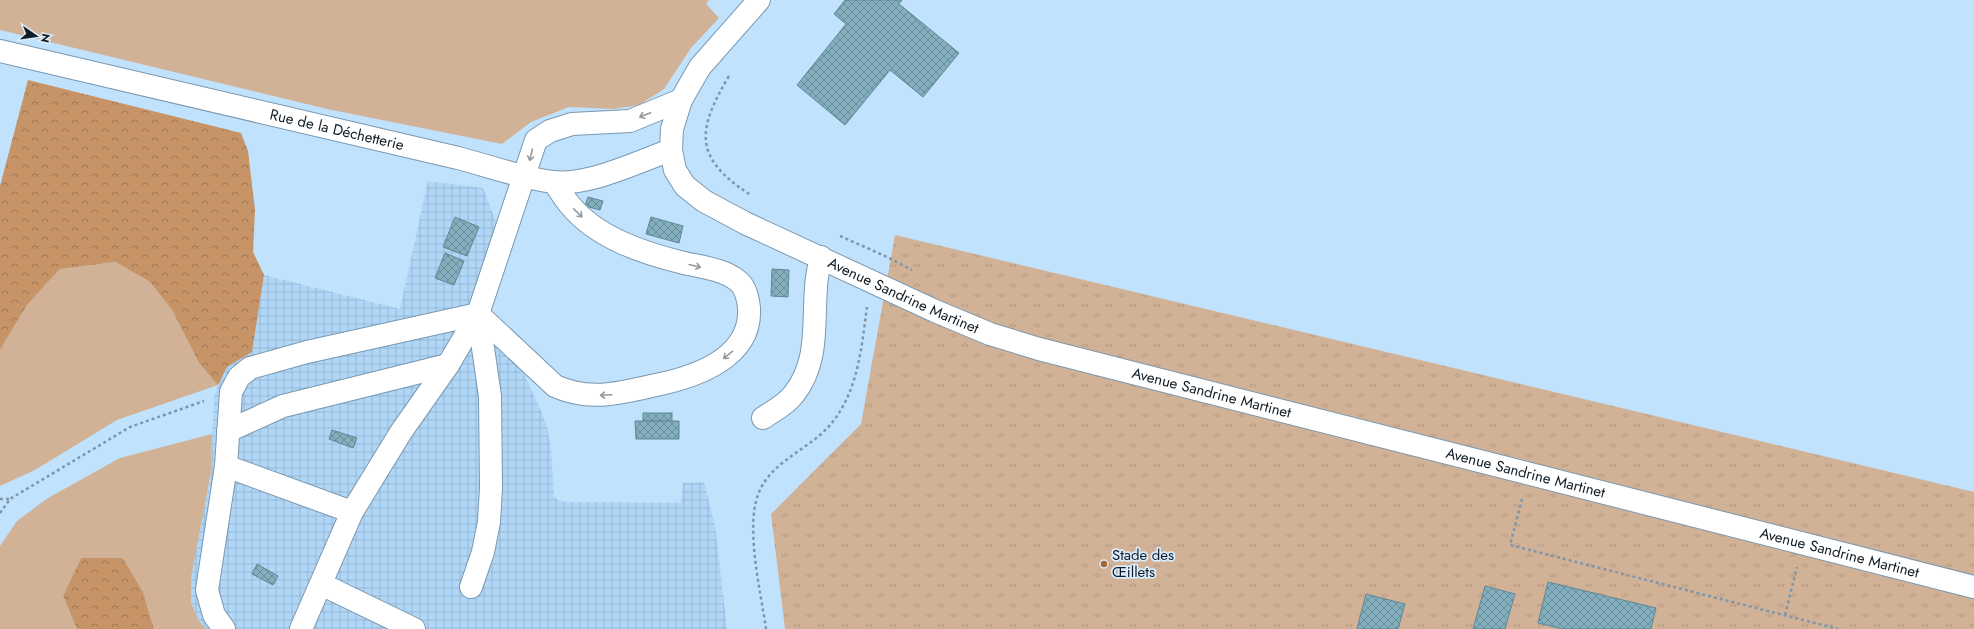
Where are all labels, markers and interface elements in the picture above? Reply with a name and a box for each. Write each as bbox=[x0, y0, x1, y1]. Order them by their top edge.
north arrow bbox=[16, 16, 56, 56]
text: N bbox=[37, 32, 55, 44]
street label: Rue de la Déchetterie bbox=[268, 103, 406, 156]
one-way arrow bbox=[640, 112, 652, 120]
one-way arrow bbox=[526, 148, 534, 161]
one-way arrow bbox=[573, 208, 583, 218]
street label: Avenue Sandrine Martinet bbox=[824, 252, 983, 339]
one-way arrow bbox=[688, 262, 701, 270]
one-way arrow bbox=[722, 350, 733, 359]
street label: Avenue Sandrine Martinet bbox=[1129, 362, 1294, 424]
one-way arrow bbox=[600, 391, 613, 398]
street label: Avenue Sandrine Martinet bbox=[1443, 442, 1608, 504]
street label: Avenue Sandrine Martinet bbox=[1757, 522, 1922, 584]
place label: Stade des Œillets bbox=[1112, 544, 1174, 583]
marker: Stade des Œillets bbox=[1099, 559, 1109, 569]

